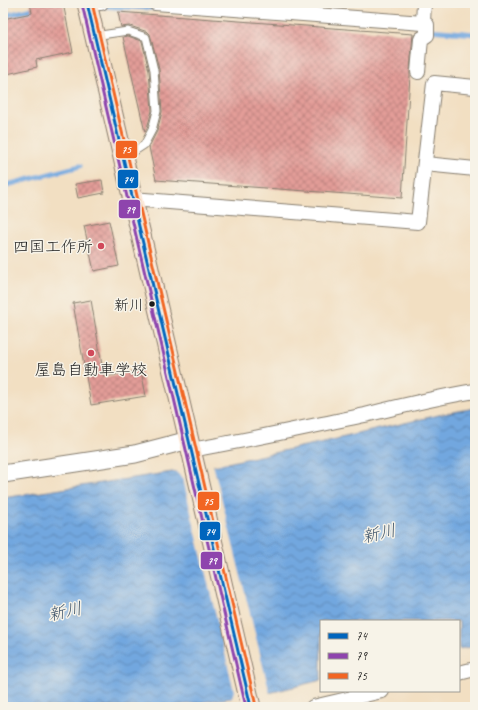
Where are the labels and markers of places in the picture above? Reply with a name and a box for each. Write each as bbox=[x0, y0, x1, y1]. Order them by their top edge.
place label: 四国工作所 bbox=[13, 237, 93, 257]
marker: 四国工作所 bbox=[96, 241, 106, 251]
place label: 新川 bbox=[114, 296, 144, 315]
marker: 新川 bbox=[147, 299, 157, 309]
marker: 屋島自動車学校 bbox=[86, 348, 96, 358]
place label: 屋島自動車学校 bbox=[35, 360, 147, 380]

